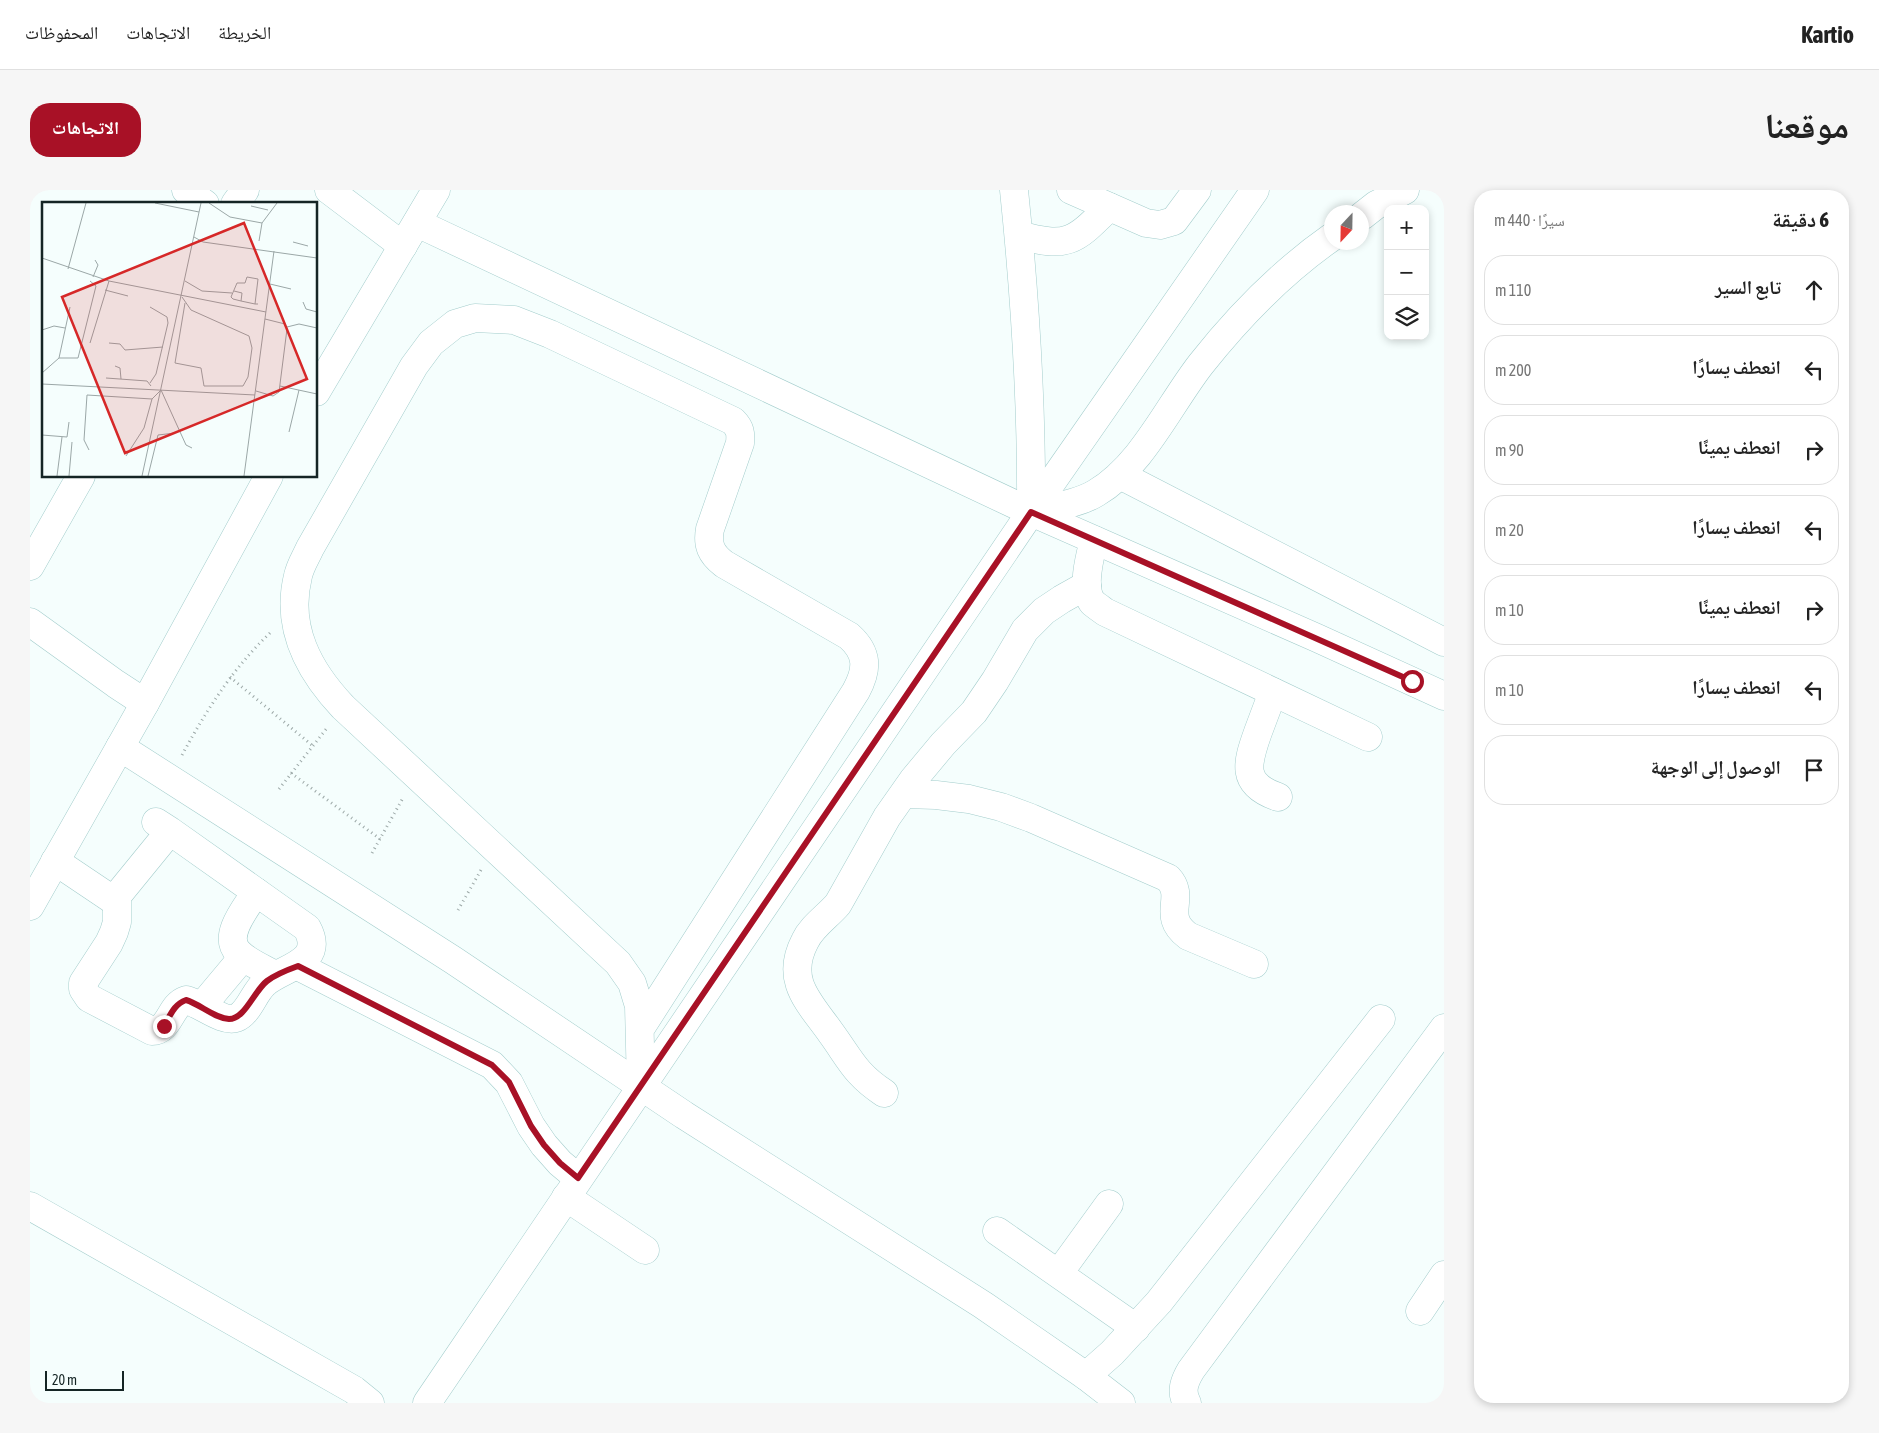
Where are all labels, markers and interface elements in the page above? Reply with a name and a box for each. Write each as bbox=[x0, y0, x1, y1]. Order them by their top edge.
text: Kartio bbox=[1801, 21, 1854, 48]
text: المحفوظات bbox=[25, 22, 98, 43]
text: الاتجاهات bbox=[126, 22, 190, 43]
text: الخريطة bbox=[218, 22, 271, 43]
button: الاتجاهات bbox=[30, 103, 141, 157]
text: موقعنا bbox=[1764, 105, 1849, 145]
inset map bbox=[42, 202, 318, 478]
north arrow bbox=[1324, 205, 1369, 250]
map controls bbox=[1384, 205, 1429, 340]
button: + bbox=[1384, 205, 1429, 250]
text: 6 دقيقة bbox=[1772, 207, 1829, 231]
text: سيرًا · 440 m bbox=[1494, 211, 1565, 229]
button: − bbox=[1384, 250, 1429, 295]
text: تابع السير bbox=[1715, 276, 1781, 298]
icon: ahead bbox=[1800, 276, 1828, 304]
text: 110 m bbox=[1495, 281, 1531, 299]
button: layers bbox=[1384, 295, 1429, 340]
text: انعطف يسارًا bbox=[1692, 356, 1781, 378]
icon: left bbox=[1800, 356, 1828, 384]
text: 200 m bbox=[1495, 361, 1531, 379]
text: انعطف يمينًا bbox=[1698, 436, 1781, 458]
icon: right bbox=[1800, 436, 1828, 464]
text: 90 m bbox=[1495, 441, 1524, 459]
text: انعطف يسارًا bbox=[1692, 516, 1781, 538]
icon: left bbox=[1800, 516, 1828, 544]
text: 20 m bbox=[1495, 521, 1524, 539]
text: انعطف يمينًا bbox=[1698, 596, 1781, 618]
icon: right bbox=[1800, 596, 1828, 624]
text: 10 m bbox=[1495, 601, 1524, 619]
route start bbox=[1401, 670, 1424, 693]
text: انعطف يسارًا bbox=[1692, 676, 1781, 698]
icon: left bbox=[1800, 676, 1828, 704]
text: 10 m bbox=[1495, 681, 1524, 699]
text: الوصول إلى الوجهة bbox=[1651, 756, 1781, 778]
icon: arrive bbox=[1800, 756, 1828, 784]
route end bbox=[153, 1015, 176, 1038]
scale bar bbox=[45, 1368, 124, 1391]
text: 20 m bbox=[52, 1372, 77, 1388]

